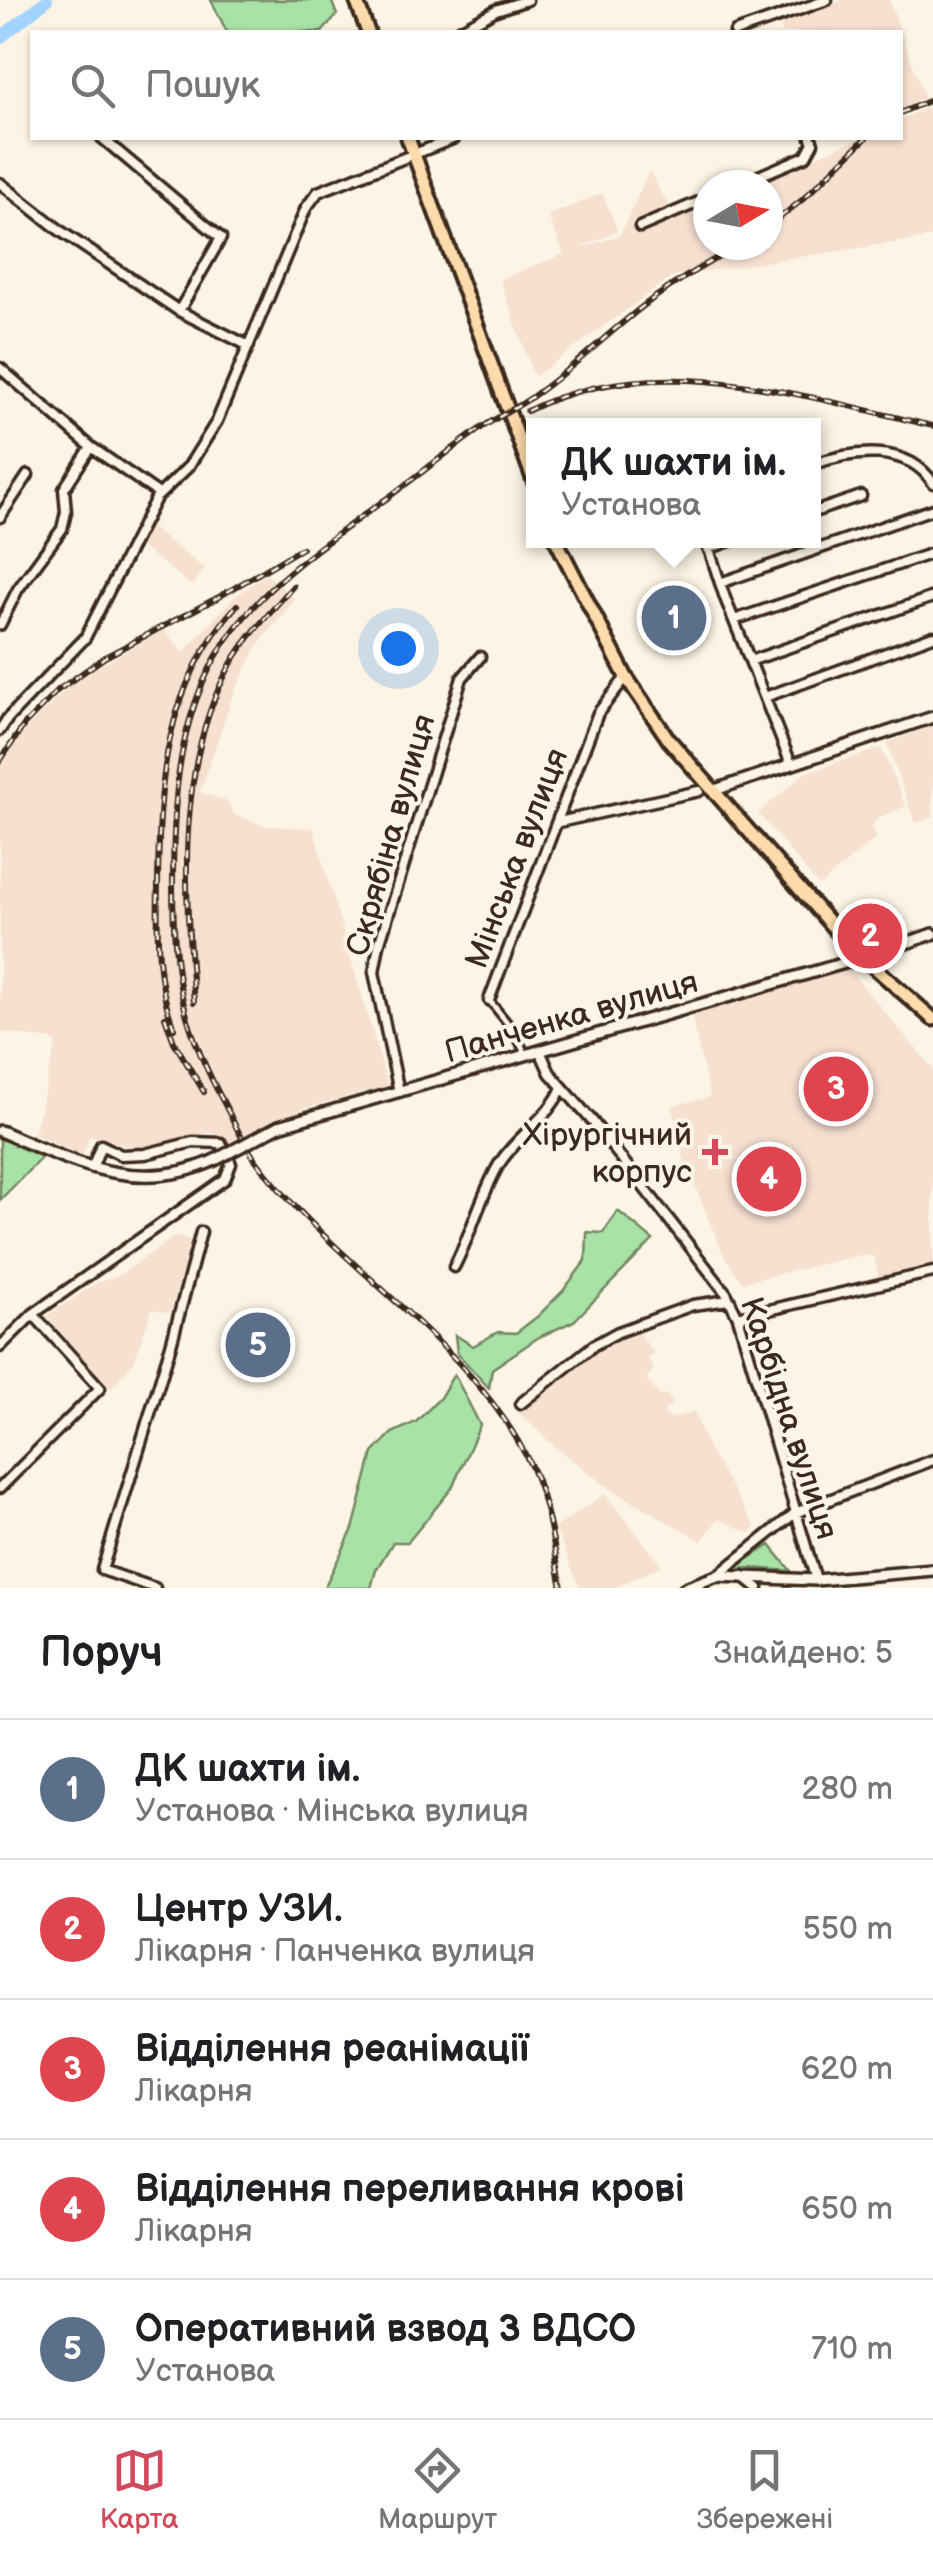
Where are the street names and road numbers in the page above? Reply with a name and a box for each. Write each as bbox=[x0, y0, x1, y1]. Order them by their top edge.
street label: Скрябіна вулиця bbox=[338, 710, 445, 961]
street label: Мінська вулиця bbox=[458, 743, 577, 974]
street label: Панченка вулиця bbox=[440, 963, 703, 1072]
street label: Карбідна вулиця bbox=[731, 1292, 846, 1544]

